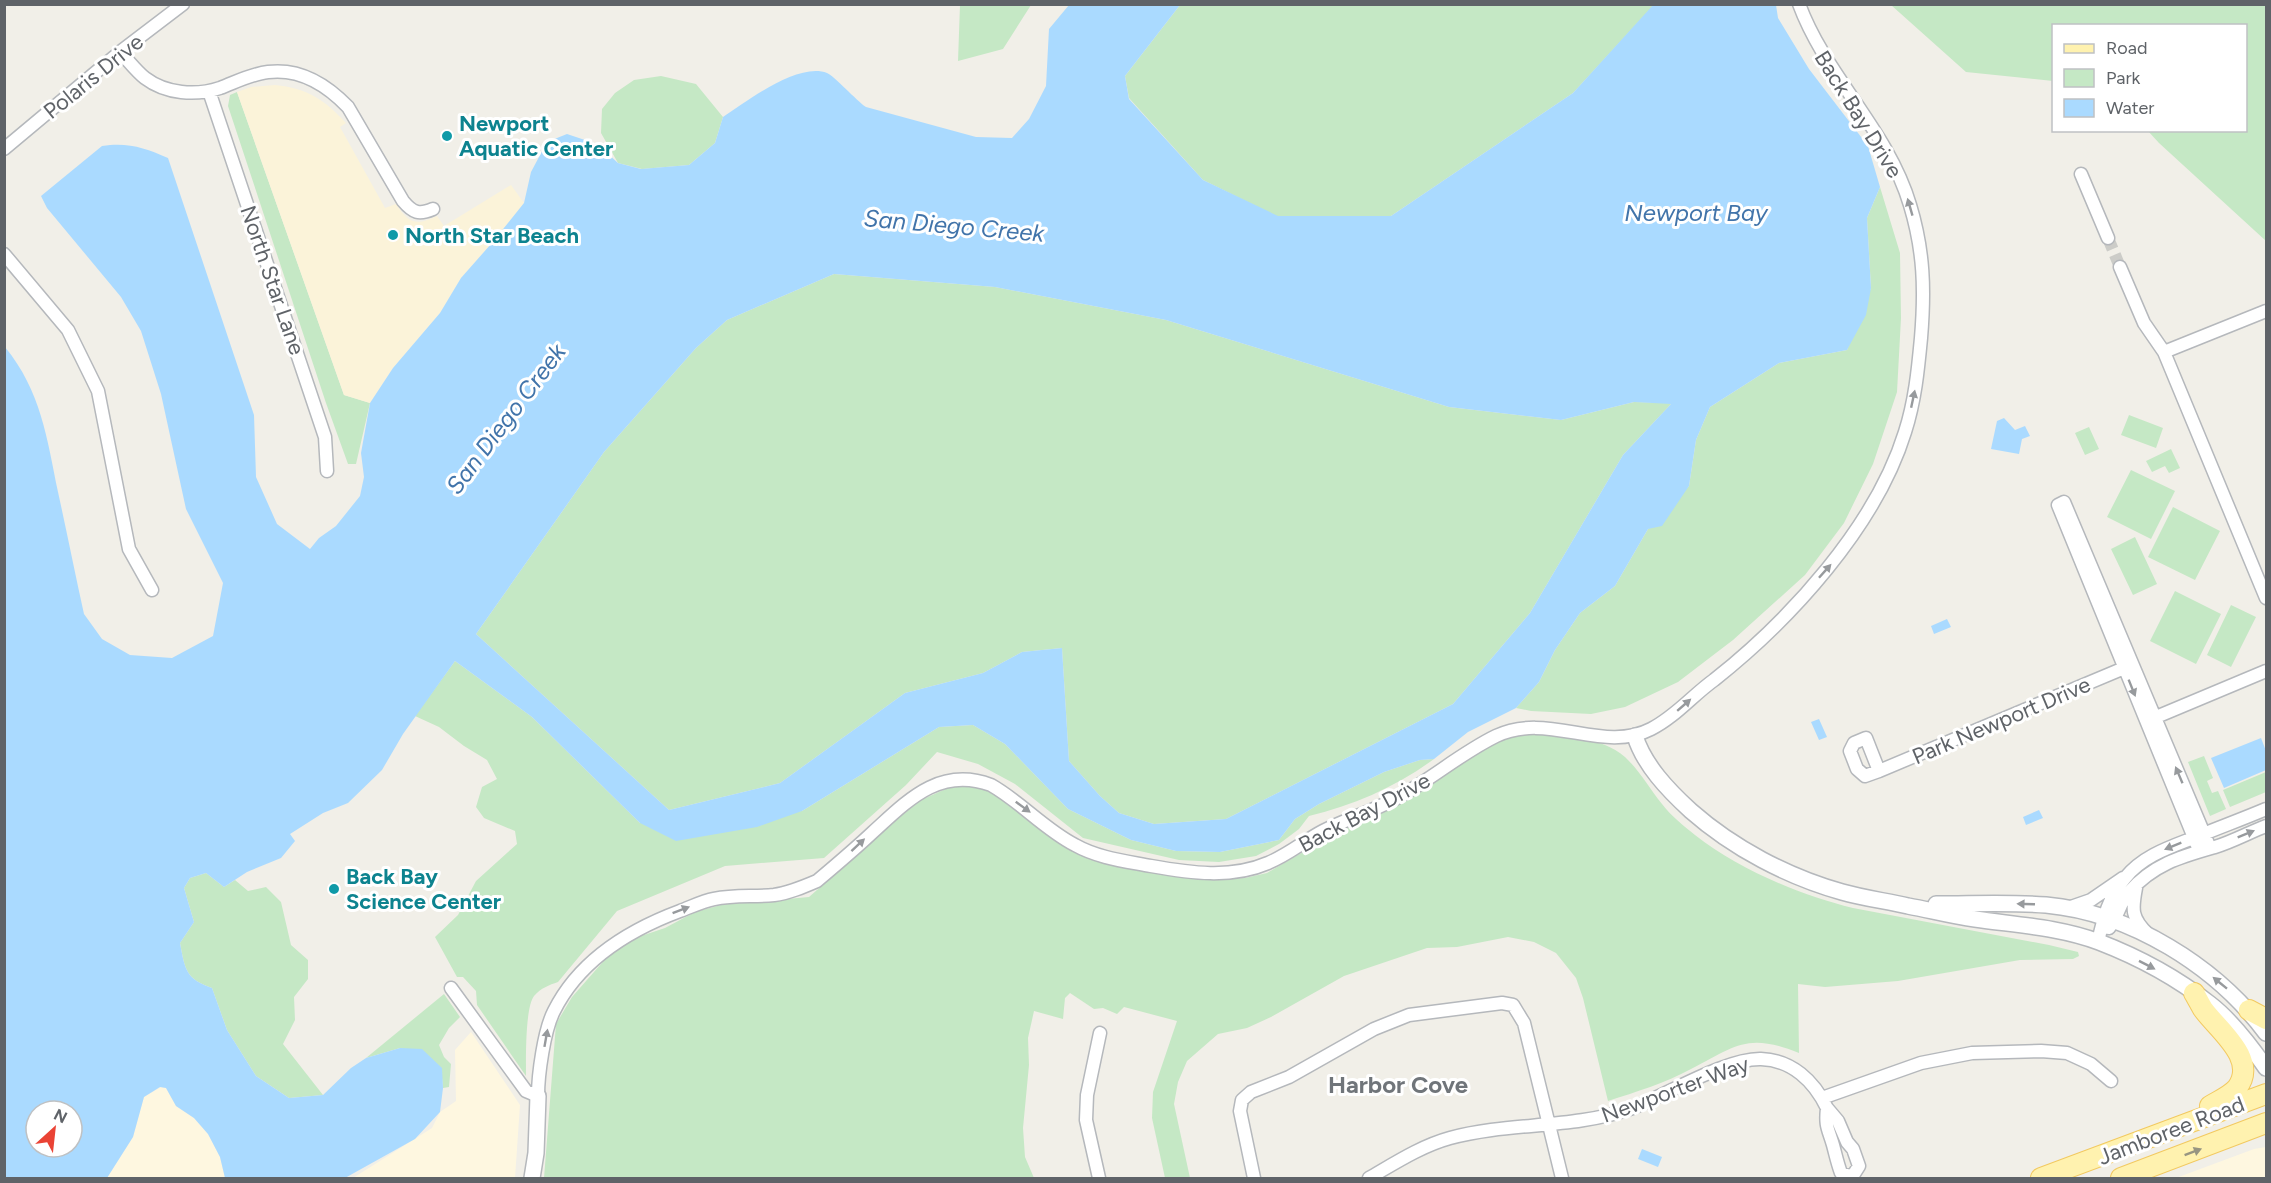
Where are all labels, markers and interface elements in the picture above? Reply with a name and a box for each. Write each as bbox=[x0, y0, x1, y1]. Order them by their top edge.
legend bbox=[2052, 24, 2247, 132]
street label: Polaris Drive bbox=[38, 28, 149, 125]
text: Road bbox=[2106, 37, 2147, 59]
street label: Back Bay Drive bbox=[1809, 46, 1908, 183]
text: Park bbox=[2106, 67, 2141, 89]
text: Water bbox=[2106, 97, 2154, 119]
place label: Newport Aquatic Center bbox=[459, 110, 614, 162]
marker: Newport Aquatic Center bbox=[440, 129, 454, 143]
one-way arrow bbox=[1905, 197, 1914, 215]
water label: Newport Bay bbox=[1624, 198, 1769, 227]
street label: North Star Lane bbox=[234, 202, 311, 358]
water label: San Diego Creek bbox=[863, 203, 1047, 248]
place label: North Star Beach bbox=[405, 222, 579, 249]
marker: North Star Beach bbox=[386, 228, 400, 242]
water label: San Diego Creek bbox=[440, 337, 572, 500]
one-way arrow bbox=[1909, 390, 1919, 409]
one-way arrow bbox=[1818, 564, 1831, 579]
street label: Park Newport Drive bbox=[1908, 671, 2094, 770]
one-way arrow bbox=[2127, 680, 2137, 698]
one-way arrow bbox=[1676, 698, 1692, 711]
one-way arrow bbox=[2174, 765, 2184, 783]
street label: Back Bay Drive bbox=[1294, 766, 1435, 858]
one-way arrow bbox=[1015, 801, 1031, 813]
one-way arrow bbox=[2237, 829, 2255, 838]
one-way arrow bbox=[851, 839, 865, 853]
one-way arrow bbox=[2164, 842, 2182, 851]
place label: Back Bay Science Center bbox=[346, 863, 502, 915]
marker: Back Bay Science Center bbox=[327, 882, 341, 896]
one-way arrow bbox=[2016, 900, 2035, 909]
one-way arrow bbox=[672, 905, 690, 915]
one-way arrow bbox=[2139, 960, 2156, 970]
one-way arrow bbox=[2212, 976, 2228, 989]
one-way arrow bbox=[542, 1029, 551, 1048]
street label: Newporter Way bbox=[1598, 1050, 1753, 1129]
district label: Harbor Cove bbox=[1328, 1070, 1468, 1099]
street label: Jamboree Road bbox=[2094, 1090, 2248, 1171]
north arrow bbox=[24, 1099, 84, 1159]
text: N bbox=[51, 1105, 70, 1127]
one-way arrow bbox=[2184, 1146, 2202, 1156]

